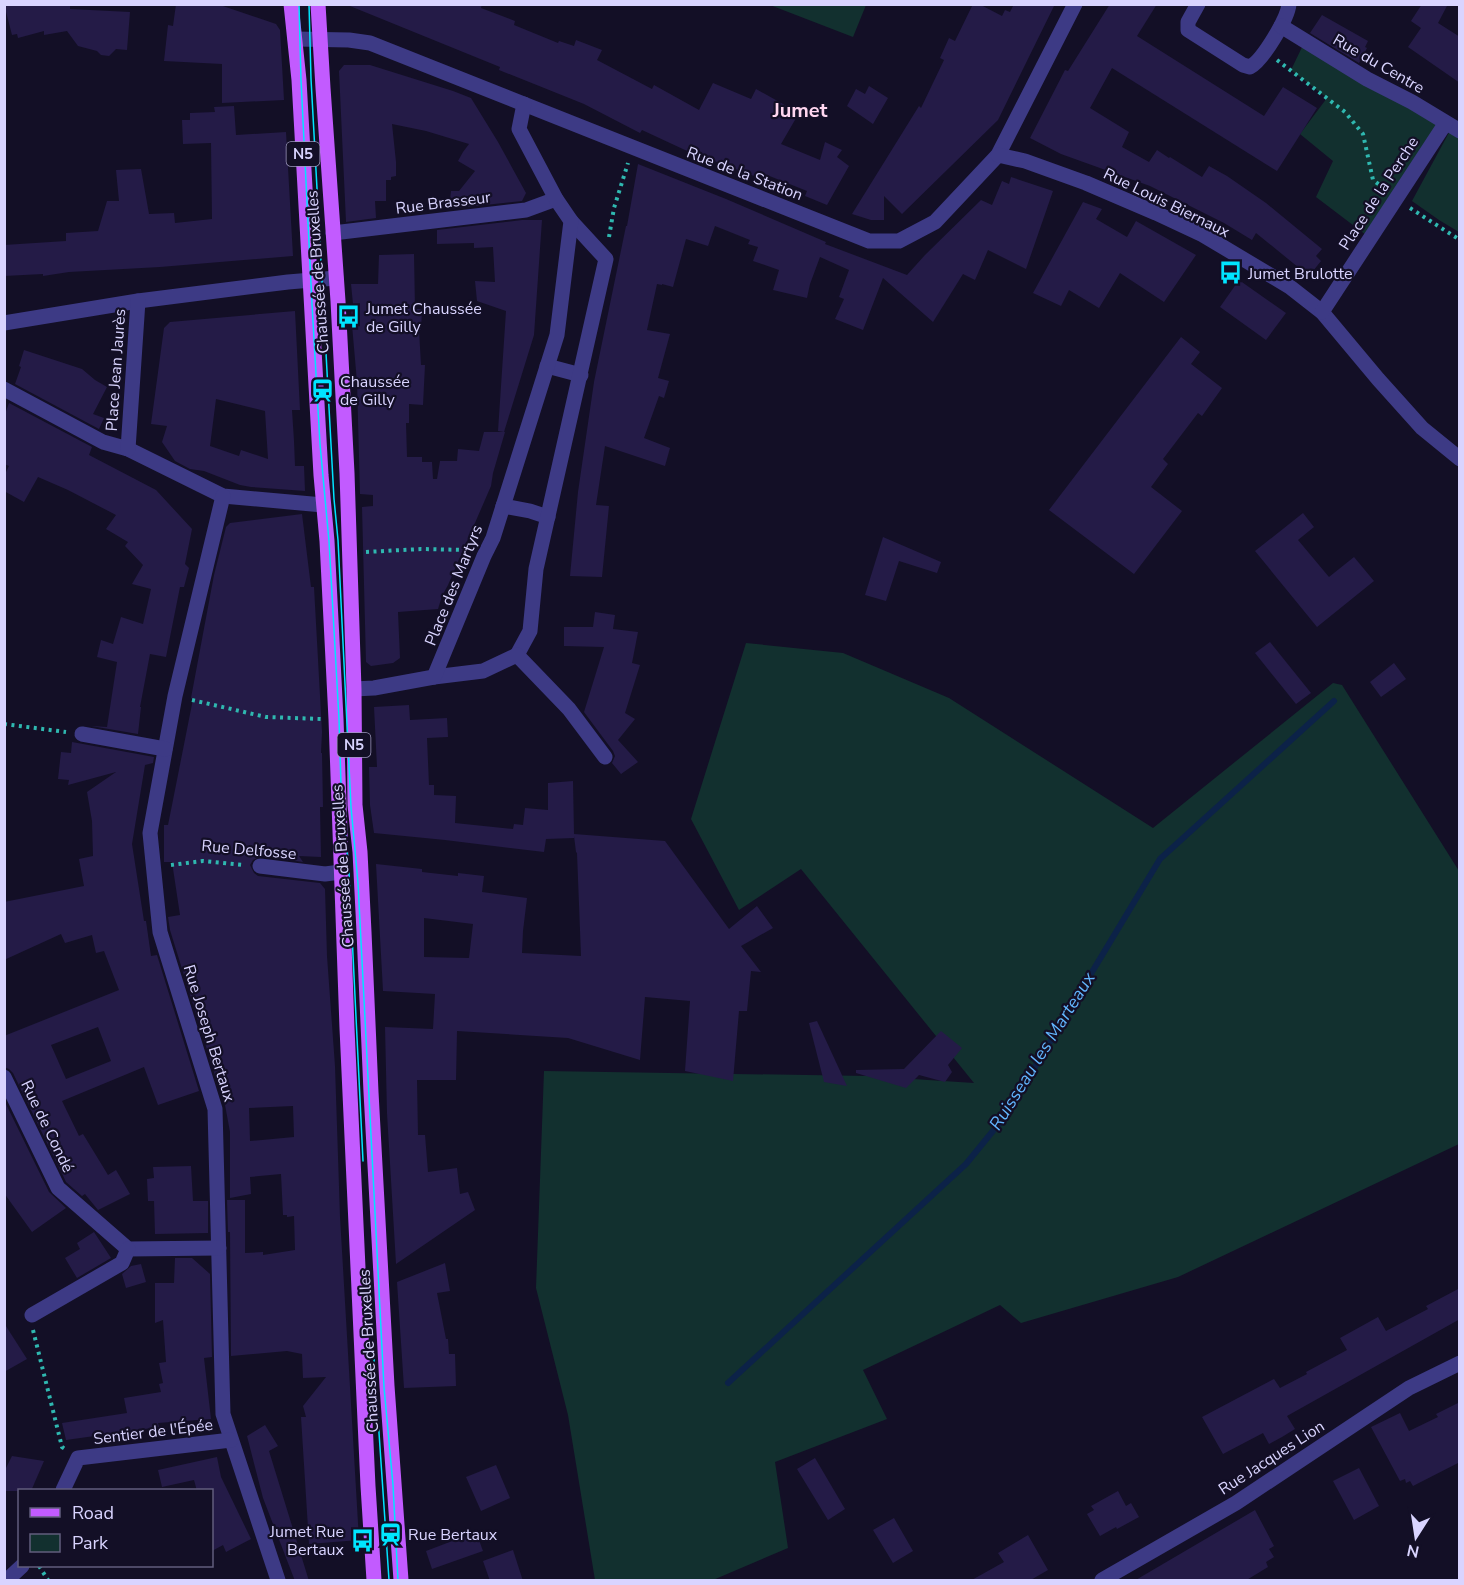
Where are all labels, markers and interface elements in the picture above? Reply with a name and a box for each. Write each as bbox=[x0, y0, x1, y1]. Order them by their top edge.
street label: Rue du Centre bbox=[1329, 29, 1428, 99]
district label: Jumet bbox=[772, 97, 828, 124]
street label: Place de la Perche bbox=[1334, 132, 1424, 255]
road number: N5 bbox=[286, 142, 320, 166]
street label: Rue de la Station bbox=[683, 142, 806, 206]
street label: Rue Louis Biernaux bbox=[1100, 163, 1234, 243]
street label: Rue Brasseur bbox=[394, 186, 492, 220]
street label: Chaussée de Bruxelles bbox=[301, 190, 335, 354]
bus stop icon: Jumet Brulotte bbox=[1217, 260, 1243, 286]
place label: Jumet Brulotte bbox=[1247, 263, 1353, 285]
place label: Jumet Chaussée de Gilly bbox=[365, 298, 482, 338]
bus stop icon: Jumet Chaussée de Gilly bbox=[335, 304, 361, 330]
street label: Place Jean Jaurès bbox=[101, 308, 131, 432]
place label: Chaussée de Gilly bbox=[340, 371, 410, 411]
station icon: Chaussée de Gilly bbox=[309, 377, 335, 403]
street label: Place des Martyrs bbox=[420, 522, 488, 649]
road number: N5 bbox=[338, 733, 370, 757]
street label: Chaussée de Bruxelles bbox=[326, 784, 360, 948]
street label: Rue Delfosse bbox=[201, 835, 297, 865]
street label: Rue Joseph Bertaux bbox=[178, 962, 241, 1105]
water label: Ruisseau les Marteaux bbox=[984, 967, 1101, 1135]
street label: Rue de Condé bbox=[15, 1077, 79, 1176]
street label: Chaussée de Bruxelles bbox=[354, 1269, 384, 1433]
street label: Sentier de l'Épée bbox=[92, 1414, 214, 1450]
street label: Rue Jacques Lion bbox=[1214, 1415, 1329, 1500]
legend bbox=[18, 1489, 213, 1567]
text: Road bbox=[72, 1501, 114, 1525]
north arrow bbox=[1386, 1507, 1446, 1567]
place label: Jumet Rue Bertaux bbox=[269, 1521, 345, 1561]
station icon: Rue Bertaux bbox=[377, 1521, 403, 1547]
place label: Rue Bertaux bbox=[408, 1524, 498, 1546]
bus stop icon: Jumet Rue Bertaux bbox=[349, 1527, 375, 1553]
text: Park bbox=[72, 1531, 109, 1555]
text: N bbox=[1405, 1539, 1421, 1563]

